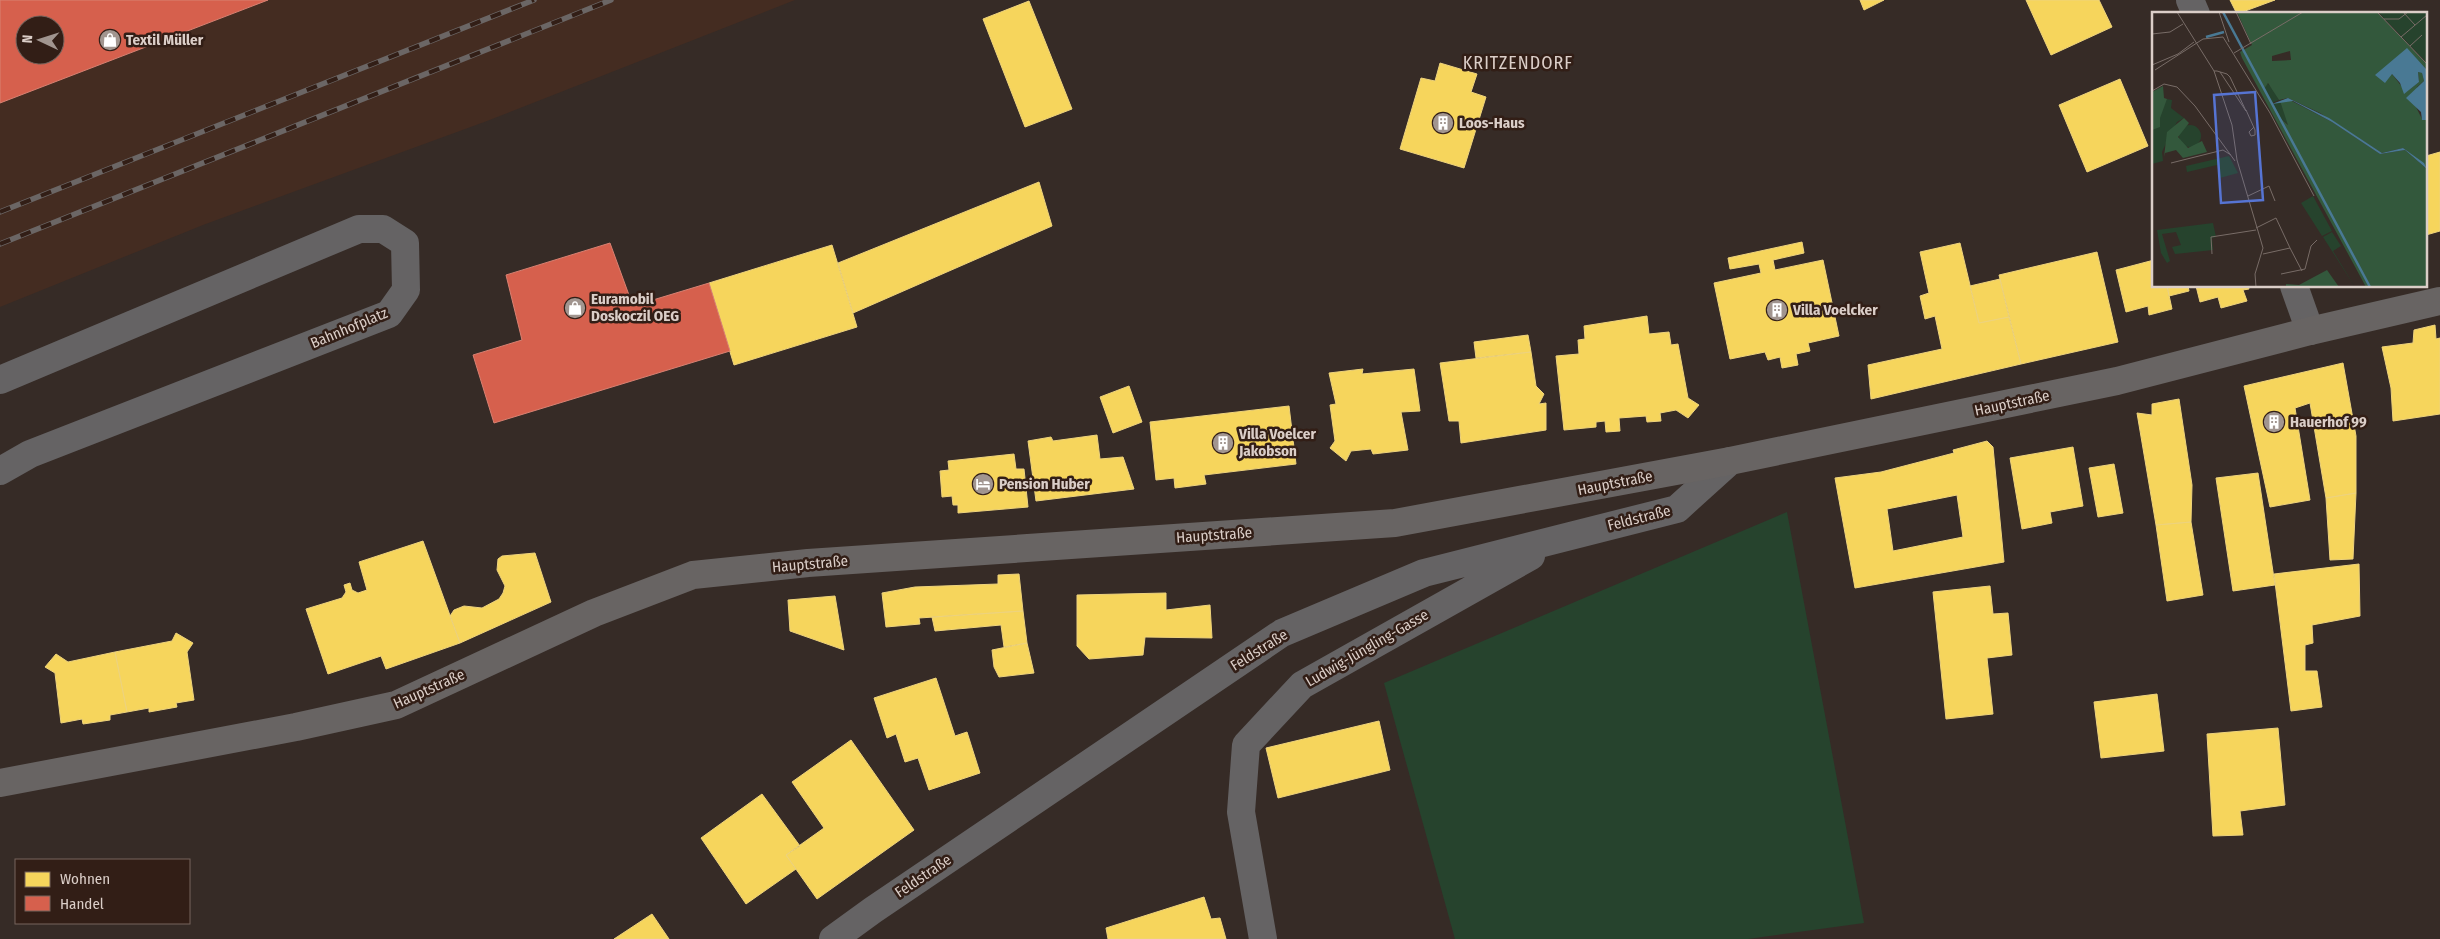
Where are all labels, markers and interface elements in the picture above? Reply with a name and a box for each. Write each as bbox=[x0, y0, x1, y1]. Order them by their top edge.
inset map bbox=[2152, 12, 2428, 288]
north arrow bbox=[15, 15, 65, 65]
shop icon: Textil Müller bbox=[98, 28, 122, 52]
place label: Textil Müller bbox=[126, 31, 204, 49]
text: N bbox=[19, 34, 36, 44]
district label: KRITZENDORF bbox=[1463, 52, 1573, 74]
building icon: Loos-Haus bbox=[1431, 111, 1455, 135]
place label: Loos-Haus bbox=[1459, 114, 1525, 132]
place label: Euramobil Doskoczil OEG bbox=[591, 290, 679, 325]
shop icon: Euramobil Doskoczil OEG bbox=[563, 296, 587, 320]
building icon: Villa Voelcker bbox=[1765, 298, 1789, 322]
place label: Villa Voelcker bbox=[1792, 301, 1878, 319]
street label: Bahnhofplatz bbox=[308, 304, 390, 352]
street label: Hauptstraße bbox=[1973, 386, 2051, 420]
building icon: Hauerhof 99 bbox=[2262, 410, 2286, 434]
place label: Hauerhof 99 bbox=[2290, 413, 2367, 431]
place label: Villa Voelcer Jakobson bbox=[1238, 425, 1316, 460]
building icon: Villa Voelcer Jakobson bbox=[1211, 431, 1235, 455]
street label: Hauptstraße bbox=[1576, 467, 1654, 499]
hotel icon: Pension Huber bbox=[971, 472, 995, 496]
place label: Pension Huber bbox=[999, 475, 1090, 493]
street label: Feldstraße bbox=[1606, 501, 1672, 535]
street label: Hauptstraße bbox=[1175, 523, 1253, 547]
street label: Hauptstraße bbox=[771, 552, 849, 576]
street label: Ludwig-Jüngling-Gasse bbox=[1302, 605, 1432, 691]
street label: Feldstraße bbox=[1227, 625, 1291, 675]
street label: Hauptstraße bbox=[391, 665, 467, 713]
street label: Feldstraße bbox=[891, 851, 955, 901]
legend bbox=[15, 859, 190, 924]
text: Wohnen bbox=[60, 870, 110, 888]
text: Handel bbox=[60, 895, 104, 913]

